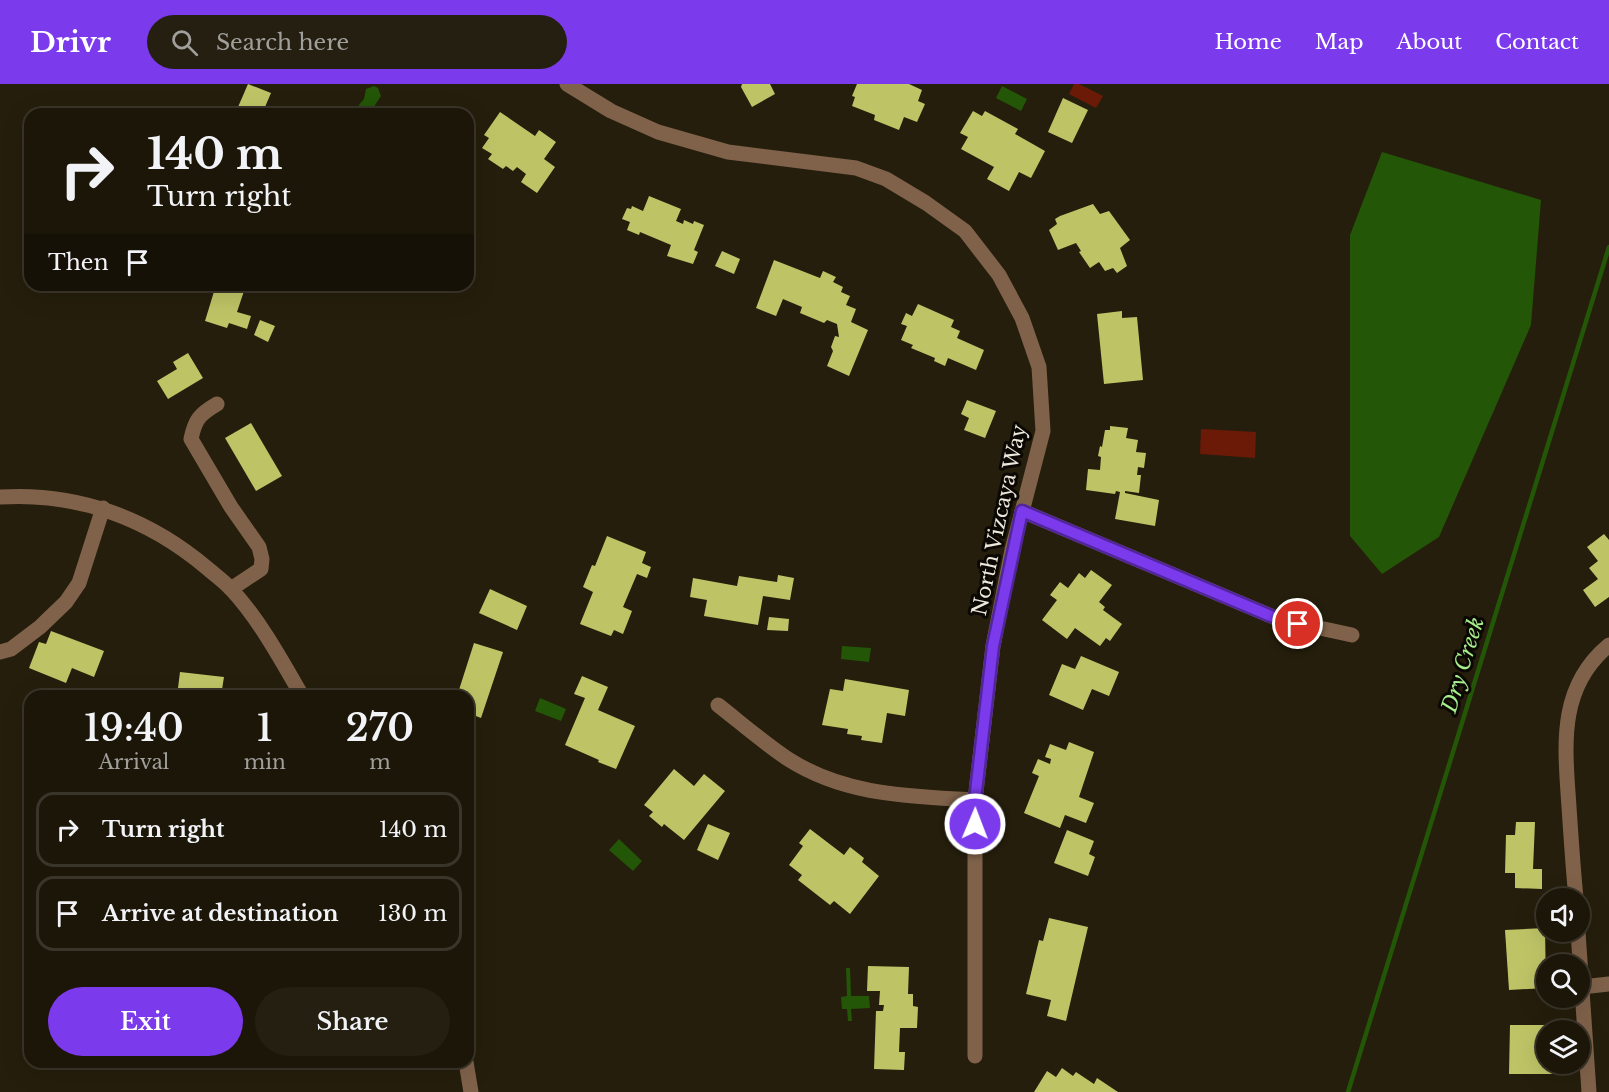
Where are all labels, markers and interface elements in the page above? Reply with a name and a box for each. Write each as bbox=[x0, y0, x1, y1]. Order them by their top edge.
search box bbox=[147, 15, 567, 69]
text: Drivr bbox=[30, 25, 111, 60]
icon: search bbox=[168, 26, 201, 59]
text: Search here bbox=[216, 29, 349, 56]
text: Home bbox=[1215, 29, 1282, 55]
text: Map bbox=[1315, 29, 1363, 55]
text: About bbox=[1396, 29, 1462, 55]
text: Contact bbox=[1495, 29, 1579, 55]
text: 140 m bbox=[147, 128, 283, 180]
icon: right bbox=[48, 132, 126, 210]
text: Turn right bbox=[147, 180, 291, 213]
icon: arrive bbox=[121, 246, 154, 279]
text: Then bbox=[48, 249, 109, 276]
street label: North Vizcaya Way bbox=[967, 422, 1031, 618]
pin bbox=[1272, 598, 1323, 649]
icon: arrive bbox=[1281, 607, 1314, 640]
water label: Dry Creek bbox=[1436, 614, 1490, 717]
text: 19:40 bbox=[84, 706, 184, 751]
text: 1 bbox=[257, 706, 273, 751]
text: 270 bbox=[346, 706, 414, 751]
text: Arrival bbox=[98, 750, 169, 774]
text: min bbox=[244, 750, 286, 774]
text: m bbox=[369, 750, 391, 774]
position arrow bbox=[943, 792, 1007, 856]
icon: right bbox=[51, 813, 84, 846]
text: Turn right bbox=[102, 816, 224, 843]
text: 140 m bbox=[379, 816, 447, 843]
map controls bbox=[1536, 888, 1590, 1074]
button: sound bbox=[1536, 888, 1590, 942]
icon: arrive bbox=[51, 897, 84, 930]
text: Arrive at destination bbox=[102, 900, 339, 927]
text: 130 m bbox=[378, 900, 447, 927]
button: search bbox=[1536, 954, 1590, 1008]
button: Exit bbox=[48, 987, 243, 1056]
button: Share bbox=[255, 987, 450, 1056]
button: layers bbox=[1536, 1020, 1590, 1074]

